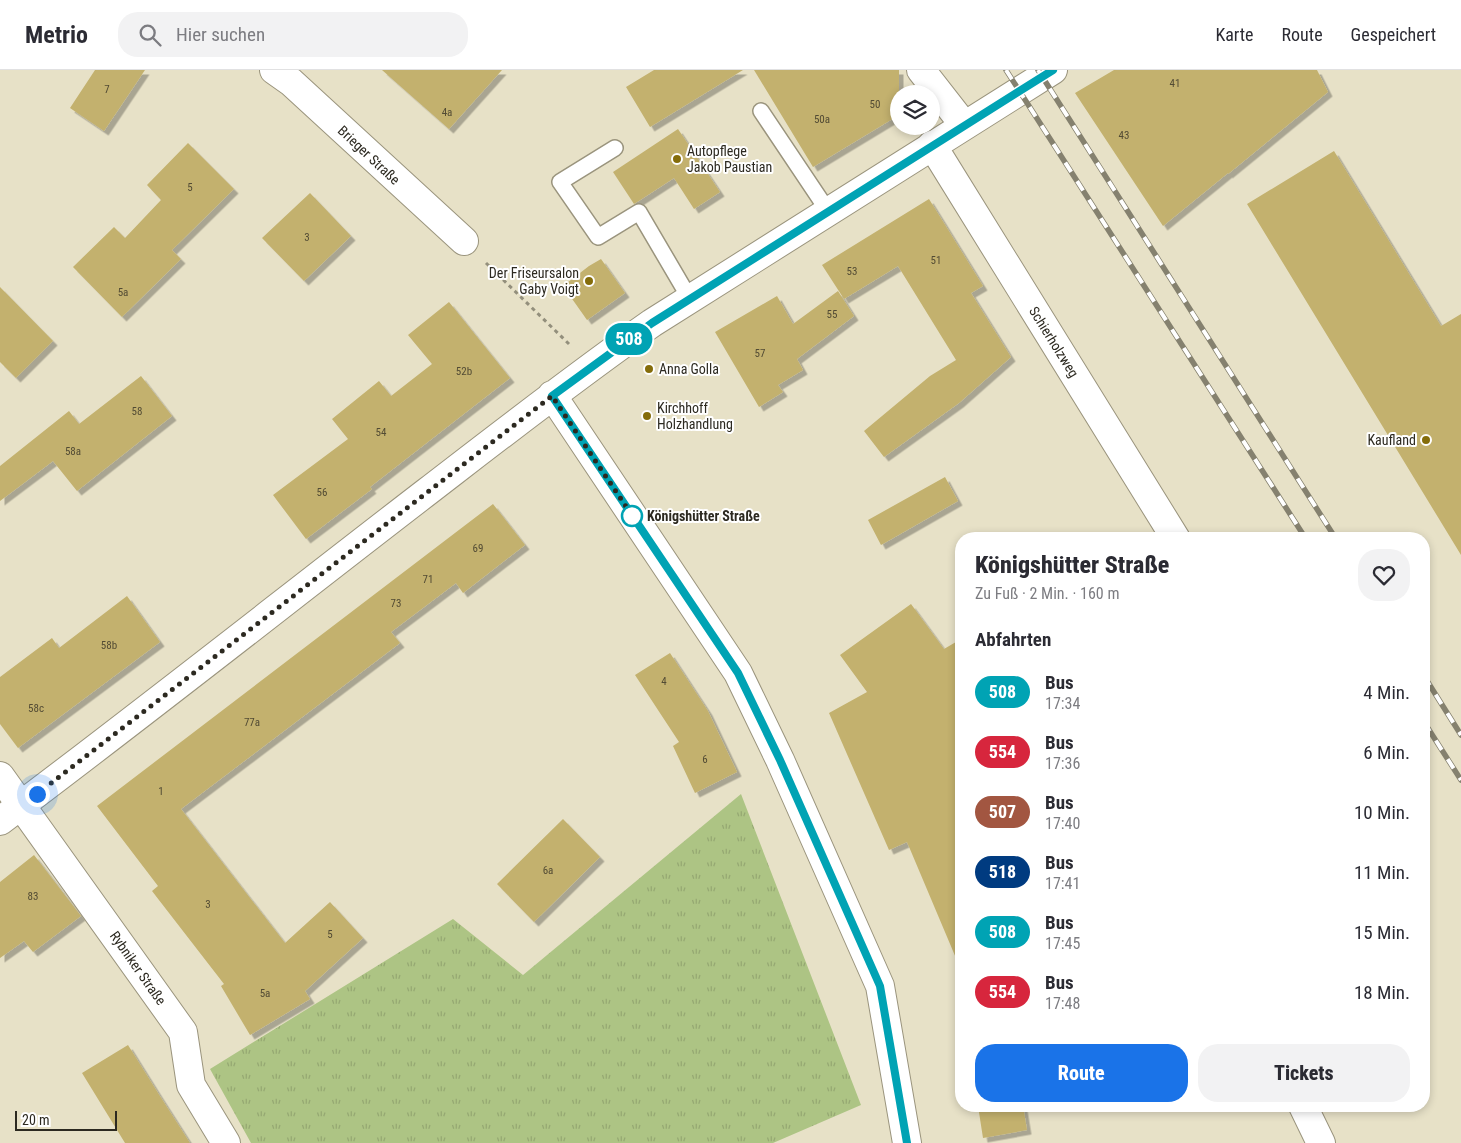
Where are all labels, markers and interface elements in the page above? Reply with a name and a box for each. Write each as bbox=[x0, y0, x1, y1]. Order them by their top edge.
search box bbox=[118, 12, 468, 57]
text: Metrio bbox=[25, 21, 88, 49]
icon: search bbox=[136, 21, 164, 49]
text: Hier suchen bbox=[176, 23, 265, 46]
text: Karte bbox=[1215, 24, 1254, 45]
text: Route bbox=[1282, 24, 1323, 45]
text: Gespeichert bbox=[1351, 24, 1436, 45]
house number: 41 bbox=[1170, 77, 1180, 90]
house number: 7 bbox=[104, 83, 110, 96]
map controls bbox=[890, 85, 940, 135]
button: layers bbox=[890, 85, 940, 135]
house number: 50 bbox=[870, 98, 880, 111]
house number: 4a bbox=[442, 106, 452, 119]
house number: 50a bbox=[814, 113, 830, 126]
street label: Brieger Straße bbox=[335, 122, 404, 188]
house number: 43 bbox=[1119, 129, 1129, 142]
place label: Autopflege Jakob Paustian bbox=[687, 143, 772, 175]
marker: Autopflege Jakob Paustian bbox=[671, 153, 683, 165]
house number: 5 bbox=[187, 181, 193, 194]
house number: 3 bbox=[304, 231, 310, 244]
house number: 51 bbox=[931, 254, 941, 267]
place label: Der Friseursalon Gaby Voigt bbox=[489, 265, 579, 297]
house number: 53 bbox=[847, 265, 857, 278]
marker: Der Friseursalon Gaby Voigt bbox=[583, 275, 595, 287]
house number: 5a bbox=[118, 286, 128, 299]
street label: Schierholzweg bbox=[1026, 304, 1082, 380]
house number: 55 bbox=[827, 308, 837, 321]
line badge: 508 bbox=[600, 323, 658, 355]
text: 508 bbox=[615, 328, 643, 349]
house number: 57 bbox=[755, 347, 765, 360]
place label: Anna Golla bbox=[659, 361, 719, 377]
marker: Anna Golla bbox=[643, 363, 655, 375]
house number: 52b bbox=[456, 365, 472, 378]
place label: Kirchhoff Holzhandlung bbox=[657, 400, 733, 432]
house number: 58 bbox=[132, 405, 142, 418]
marker: Kirchhoff Holzhandlung bbox=[641, 410, 653, 422]
house number: 54 bbox=[376, 426, 387, 439]
place label: Kaufland bbox=[1367, 432, 1416, 448]
marker: Kaufland bbox=[1420, 434, 1432, 446]
house number: 58a bbox=[65, 445, 81, 458]
house number: 56 bbox=[317, 486, 327, 499]
marker: Königshütter Straße bbox=[621, 505, 643, 527]
place label: Königshütter Straße bbox=[647, 508, 760, 524]
house number: 69 bbox=[473, 542, 483, 555]
button: heart bbox=[1358, 549, 1410, 601]
text: Königshütter Straße bbox=[975, 551, 1169, 579]
house number: 71 bbox=[423, 573, 433, 586]
text: Zu Fuß · 2 Min. · 160 m bbox=[975, 584, 1119, 603]
house number: 73 bbox=[391, 597, 401, 610]
text: Abfahrten bbox=[975, 628, 1051, 651]
house number: 58b bbox=[101, 639, 117, 652]
text: Bus bbox=[1045, 671, 1074, 694]
house number: 4 bbox=[661, 675, 667, 688]
text: 508 bbox=[989, 681, 1016, 702]
text: 4 Min. bbox=[1363, 681, 1410, 704]
text: 17:34 bbox=[1045, 694, 1080, 713]
house number: 58c bbox=[28, 702, 44, 715]
house number: 77a bbox=[244, 716, 260, 729]
text: Bus bbox=[1045, 731, 1074, 754]
text: 554 bbox=[989, 741, 1016, 762]
text: 6 Min. bbox=[1363, 741, 1410, 764]
house number: 6 bbox=[702, 753, 708, 766]
text: 17:36 bbox=[1045, 754, 1080, 773]
your location bbox=[25, 782, 50, 807]
house number: 1 bbox=[158, 785, 164, 798]
text: Bus bbox=[1045, 791, 1074, 814]
text: 507 bbox=[989, 801, 1016, 822]
text: 10 Min. bbox=[1354, 801, 1410, 824]
text: 17:40 bbox=[1045, 814, 1080, 833]
text: Bus bbox=[1045, 851, 1074, 874]
text: 518 bbox=[989, 861, 1016, 882]
text: 11 Min. bbox=[1354, 861, 1410, 884]
house number: 6a bbox=[543, 864, 553, 877]
text: 17:41 bbox=[1045, 874, 1080, 893]
house number: 83 bbox=[28, 890, 38, 903]
house number: 3 bbox=[205, 898, 211, 911]
text: Bus bbox=[1045, 911, 1074, 934]
text: 508 bbox=[989, 921, 1016, 942]
text: 15 Min. bbox=[1354, 921, 1410, 944]
street label: Rybniker Straße bbox=[107, 928, 170, 1008]
house number: 5 bbox=[327, 928, 333, 941]
text: 17:45 bbox=[1045, 934, 1080, 953]
text: Bus bbox=[1045, 971, 1074, 994]
text: 554 bbox=[989, 981, 1016, 1002]
text: 18 Min. bbox=[1354, 981, 1410, 1004]
house number: 5a bbox=[260, 987, 270, 1000]
text: 17:48 bbox=[1045, 994, 1080, 1013]
button: Route bbox=[975, 1044, 1188, 1102]
button: Tickets bbox=[1198, 1044, 1410, 1102]
scale bar bbox=[15, 1108, 118, 1131]
text: 20 m bbox=[22, 1112, 50, 1128]

